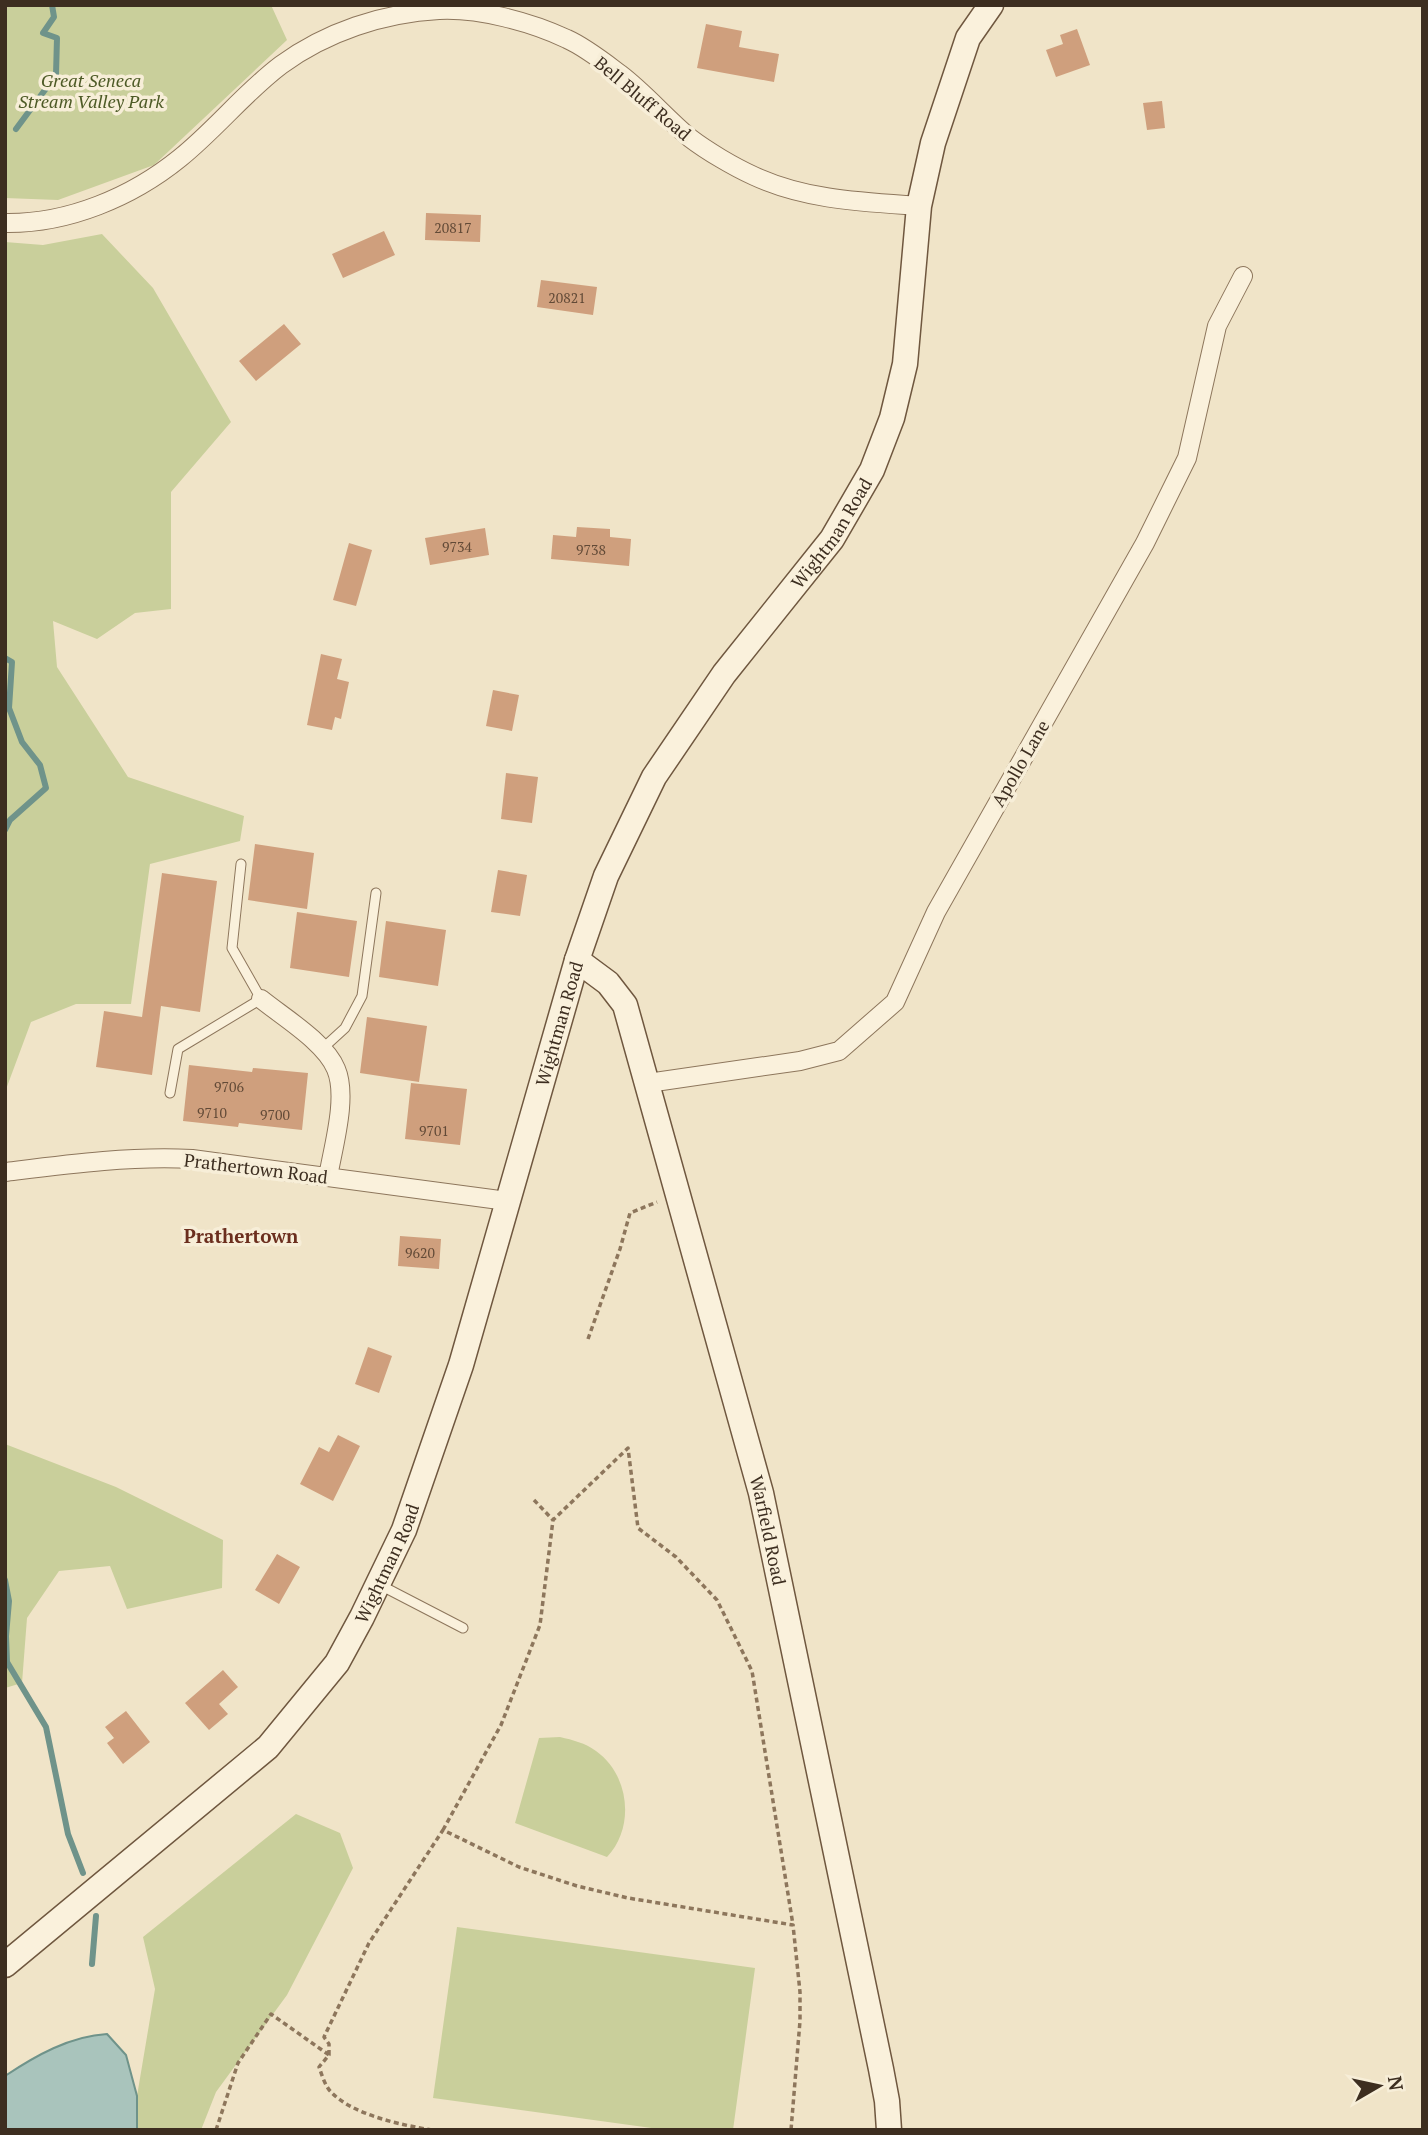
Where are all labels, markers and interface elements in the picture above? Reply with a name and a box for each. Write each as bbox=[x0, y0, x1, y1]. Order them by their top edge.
street label: Bell Bluff Road bbox=[590, 51, 696, 145]
park label: Great Seneca Stream Valley Park bbox=[18, 68, 164, 113]
house number: 20817 bbox=[434, 218, 472, 237]
house number: 20821 bbox=[548, 288, 586, 307]
street label: Wightman Road bbox=[785, 473, 877, 593]
house number: 9734 bbox=[442, 537, 472, 556]
house number: 9738 bbox=[576, 540, 606, 559]
street label: Apollo Lane bbox=[986, 715, 1054, 811]
street label: Wightman Road bbox=[530, 958, 588, 1089]
house number: 9706 bbox=[214, 1077, 244, 1096]
house number: 9710 bbox=[197, 1103, 227, 1122]
house number: 9700 bbox=[260, 1105, 290, 1124]
house number: 9701 bbox=[419, 1121, 449, 1140]
street label: Prathertown Road bbox=[183, 1147, 329, 1189]
district label: Prathertown bbox=[184, 1223, 299, 1248]
house number: 9620 bbox=[405, 1243, 435, 1262]
street label: Warfield Road bbox=[745, 1473, 792, 1587]
street label: Wightman Road bbox=[349, 1500, 424, 1627]
north arrow bbox=[1344, 2051, 1414, 2121]
text: N bbox=[1383, 2074, 1410, 2093]

